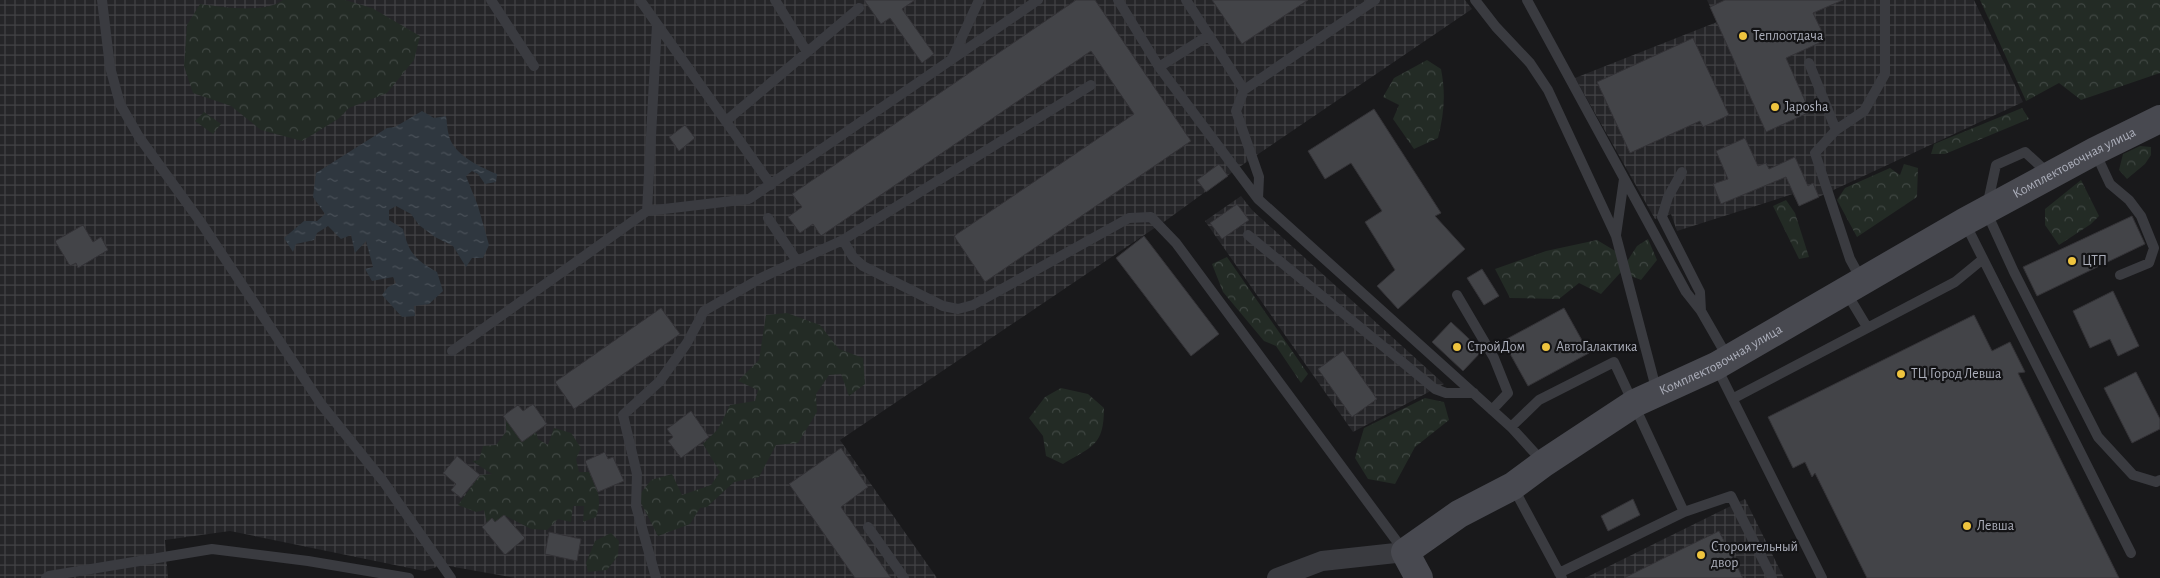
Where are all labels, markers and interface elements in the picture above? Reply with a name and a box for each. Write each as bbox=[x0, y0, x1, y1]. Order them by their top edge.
place label: Теплоотдача bbox=[1753, 29, 1824, 43]
marker: Теплоотдача bbox=[1737, 30, 1749, 42]
place label: Japosha bbox=[1785, 100, 1829, 114]
marker: Japosha bbox=[1769, 101, 1781, 113]
street label: Комплектовочная улица bbox=[2011, 125, 2139, 201]
place label: ЦТП bbox=[2082, 254, 2107, 268]
marker: ЦТП bbox=[2066, 255, 2078, 267]
street label: Комплектовочная улица bbox=[1657, 322, 1785, 398]
place label: СтройДом bbox=[1467, 340, 1525, 354]
place label: АвтоГалактика bbox=[1556, 340, 1638, 354]
marker: СтройДом bbox=[1451, 341, 1463, 353]
marker: АвтоГалактика bbox=[1540, 341, 1552, 353]
place label: ТЦ Город Левша bbox=[1911, 367, 2002, 381]
marker: ТЦ Город Левша bbox=[1895, 368, 1907, 380]
place label: Левша bbox=[1977, 519, 2015, 533]
marker: Левша bbox=[1961, 520, 1973, 532]
place label: Стороительный двор bbox=[1711, 540, 1798, 570]
marker: Стороительный двор bbox=[1695, 549, 1707, 561]

